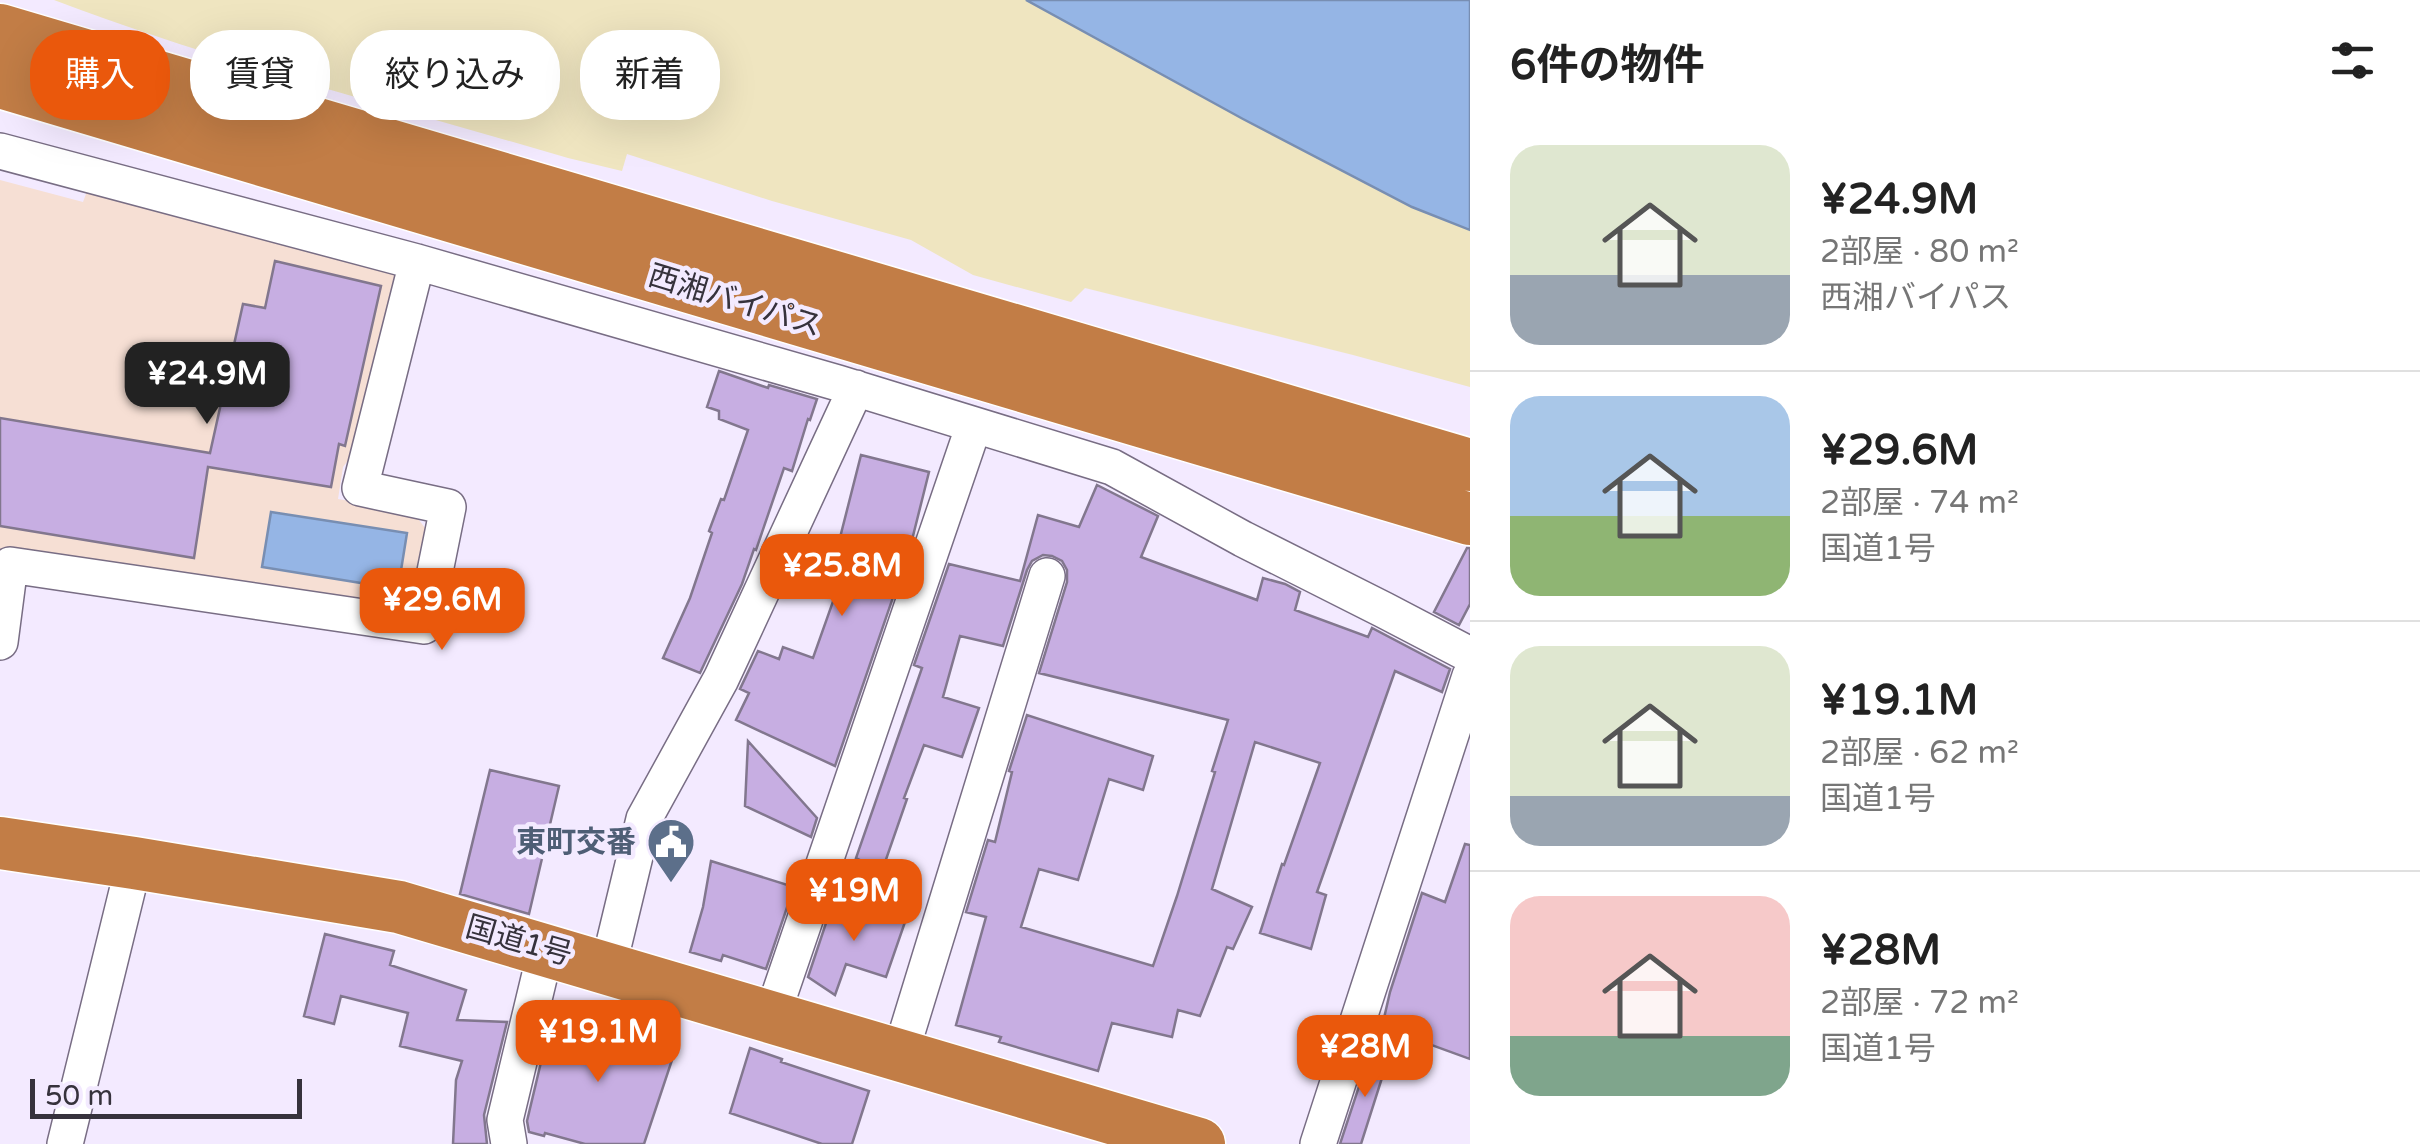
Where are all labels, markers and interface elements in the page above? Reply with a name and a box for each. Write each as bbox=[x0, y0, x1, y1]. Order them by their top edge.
chip: 購入 bbox=[30, 30, 170, 120]
chip: 賃貸 bbox=[190, 30, 330, 120]
chip: 絞り込み bbox=[350, 30, 560, 120]
chip: 新着 bbox=[580, 30, 720, 120]
icon: filters bbox=[2325, 33, 2380, 88]
text: 6件の物件 bbox=[1510, 40, 1704, 91]
text: ¥24.9M bbox=[1820, 174, 1978, 225]
icon: home bbox=[1590, 185, 1710, 305]
text: 2部屋 · 80 m² bbox=[1820, 233, 2019, 271]
street label: 西湘バイパス bbox=[644, 257, 826, 345]
text: 西湘バイパス bbox=[1820, 279, 2011, 317]
pin: ¥24.9M bbox=[126, 342, 288, 427]
text: ¥24.9M bbox=[147, 355, 267, 393]
text: ¥29.6M bbox=[1820, 425, 1978, 476]
icon: home bbox=[1590, 436, 1710, 556]
text: 2部屋 · 74 m² bbox=[1820, 484, 2019, 522]
text: 国道1号 bbox=[1820, 530, 1936, 568]
pin: ¥25.8M bbox=[761, 534, 923, 619]
text: ¥25.8M bbox=[782, 547, 902, 585]
pin: ¥29.6M bbox=[361, 568, 523, 653]
text: ¥29.6M bbox=[382, 581, 502, 619]
text: ¥19.1M bbox=[1820, 675, 1978, 726]
icon: home bbox=[1590, 686, 1710, 806]
text: 2部屋 · 62 m² bbox=[1820, 734, 2019, 772]
text: 国道1号 bbox=[1820, 780, 1936, 818]
public building icon: 東町交番 bbox=[645, 816, 697, 884]
place label: 東町交番 bbox=[516, 824, 636, 861]
pin: ¥19M bbox=[795, 859, 913, 944]
text: ¥19M bbox=[808, 872, 900, 910]
street label: 国道1号 bbox=[462, 908, 576, 974]
text: ¥28M bbox=[1820, 925, 1941, 976]
icon: home bbox=[1590, 936, 1710, 1056]
text: 2部屋 · 72 m² bbox=[1820, 984, 2019, 1022]
pin: ¥19.1M bbox=[517, 1000, 679, 1085]
text: ¥19.1M bbox=[538, 1013, 658, 1051]
pin: ¥28M bbox=[1306, 1015, 1424, 1100]
text: ¥28M bbox=[1319, 1028, 1411, 1066]
text: 国道1号 bbox=[1820, 1030, 1936, 1068]
scale bar bbox=[30, 1074, 302, 1118]
text: 50 m bbox=[45, 1079, 113, 1113]

